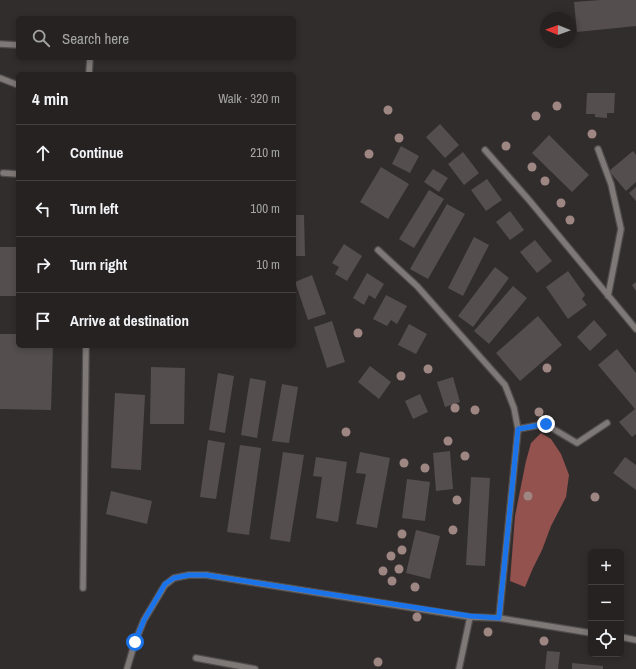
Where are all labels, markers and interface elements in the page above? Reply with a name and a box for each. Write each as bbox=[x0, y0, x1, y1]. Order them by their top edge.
north arrow bbox=[540, 12, 576, 48]
search box bbox=[16, 16, 296, 60]
icon: search bbox=[30, 27, 52, 49]
text: Search here bbox=[62, 28, 129, 49]
text: 4 min bbox=[32, 87, 68, 110]
text: Walk · 320 m bbox=[218, 90, 280, 107]
icon: ahead bbox=[32, 142, 54, 164]
text: Continue bbox=[70, 142, 123, 163]
text: 210 m bbox=[250, 144, 280, 161]
icon: left bbox=[32, 198, 54, 220]
text: Turn left bbox=[70, 198, 118, 219]
text: 100 m bbox=[250, 200, 280, 217]
icon: right bbox=[32, 254, 54, 276]
text: Turn right bbox=[70, 254, 127, 275]
text: 10 m bbox=[256, 256, 280, 273]
icon: arrive bbox=[32, 310, 54, 332]
text: Arrive at destination bbox=[70, 310, 189, 331]
route end bbox=[537, 415, 555, 433]
map controls bbox=[588, 549, 624, 657]
button: + bbox=[588, 549, 624, 585]
button: − bbox=[588, 585, 624, 621]
button: locate bbox=[588, 621, 624, 657]
route start bbox=[126, 633, 144, 651]

